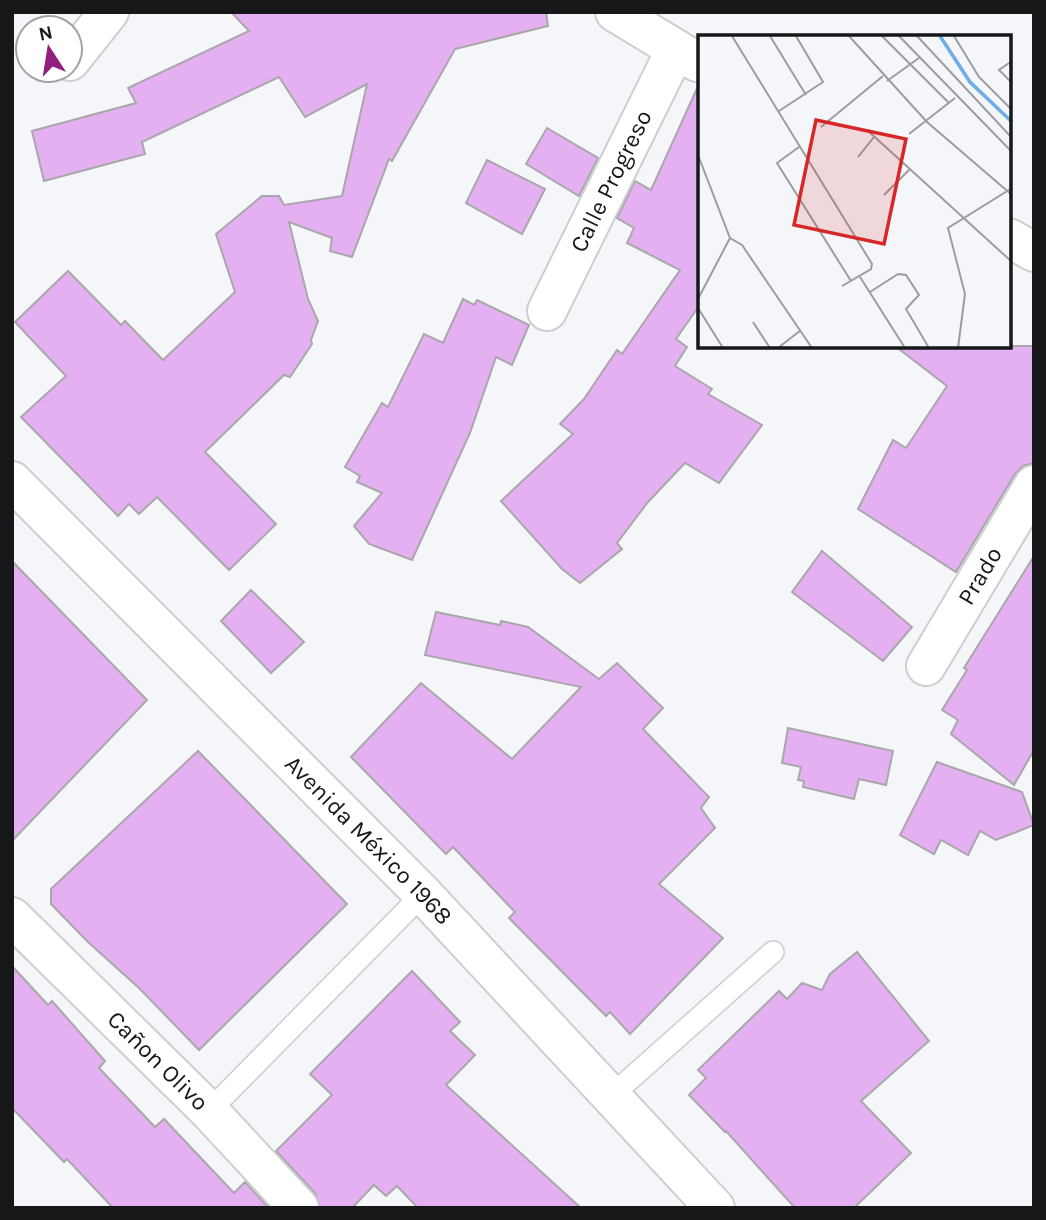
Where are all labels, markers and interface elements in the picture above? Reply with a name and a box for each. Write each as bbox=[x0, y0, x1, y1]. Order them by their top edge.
north arrow bbox=[14, 14, 84, 84]
text: N bbox=[37, 21, 55, 46]
inset map bbox=[698, 35, 1011, 348]
street label: Calle Progreso bbox=[564, 105, 658, 257]
street label: Prado bbox=[952, 542, 1008, 610]
street label: Avenida México 1968 bbox=[279, 750, 458, 930]
street label: Cañon Olivo bbox=[102, 1005, 214, 1117]

